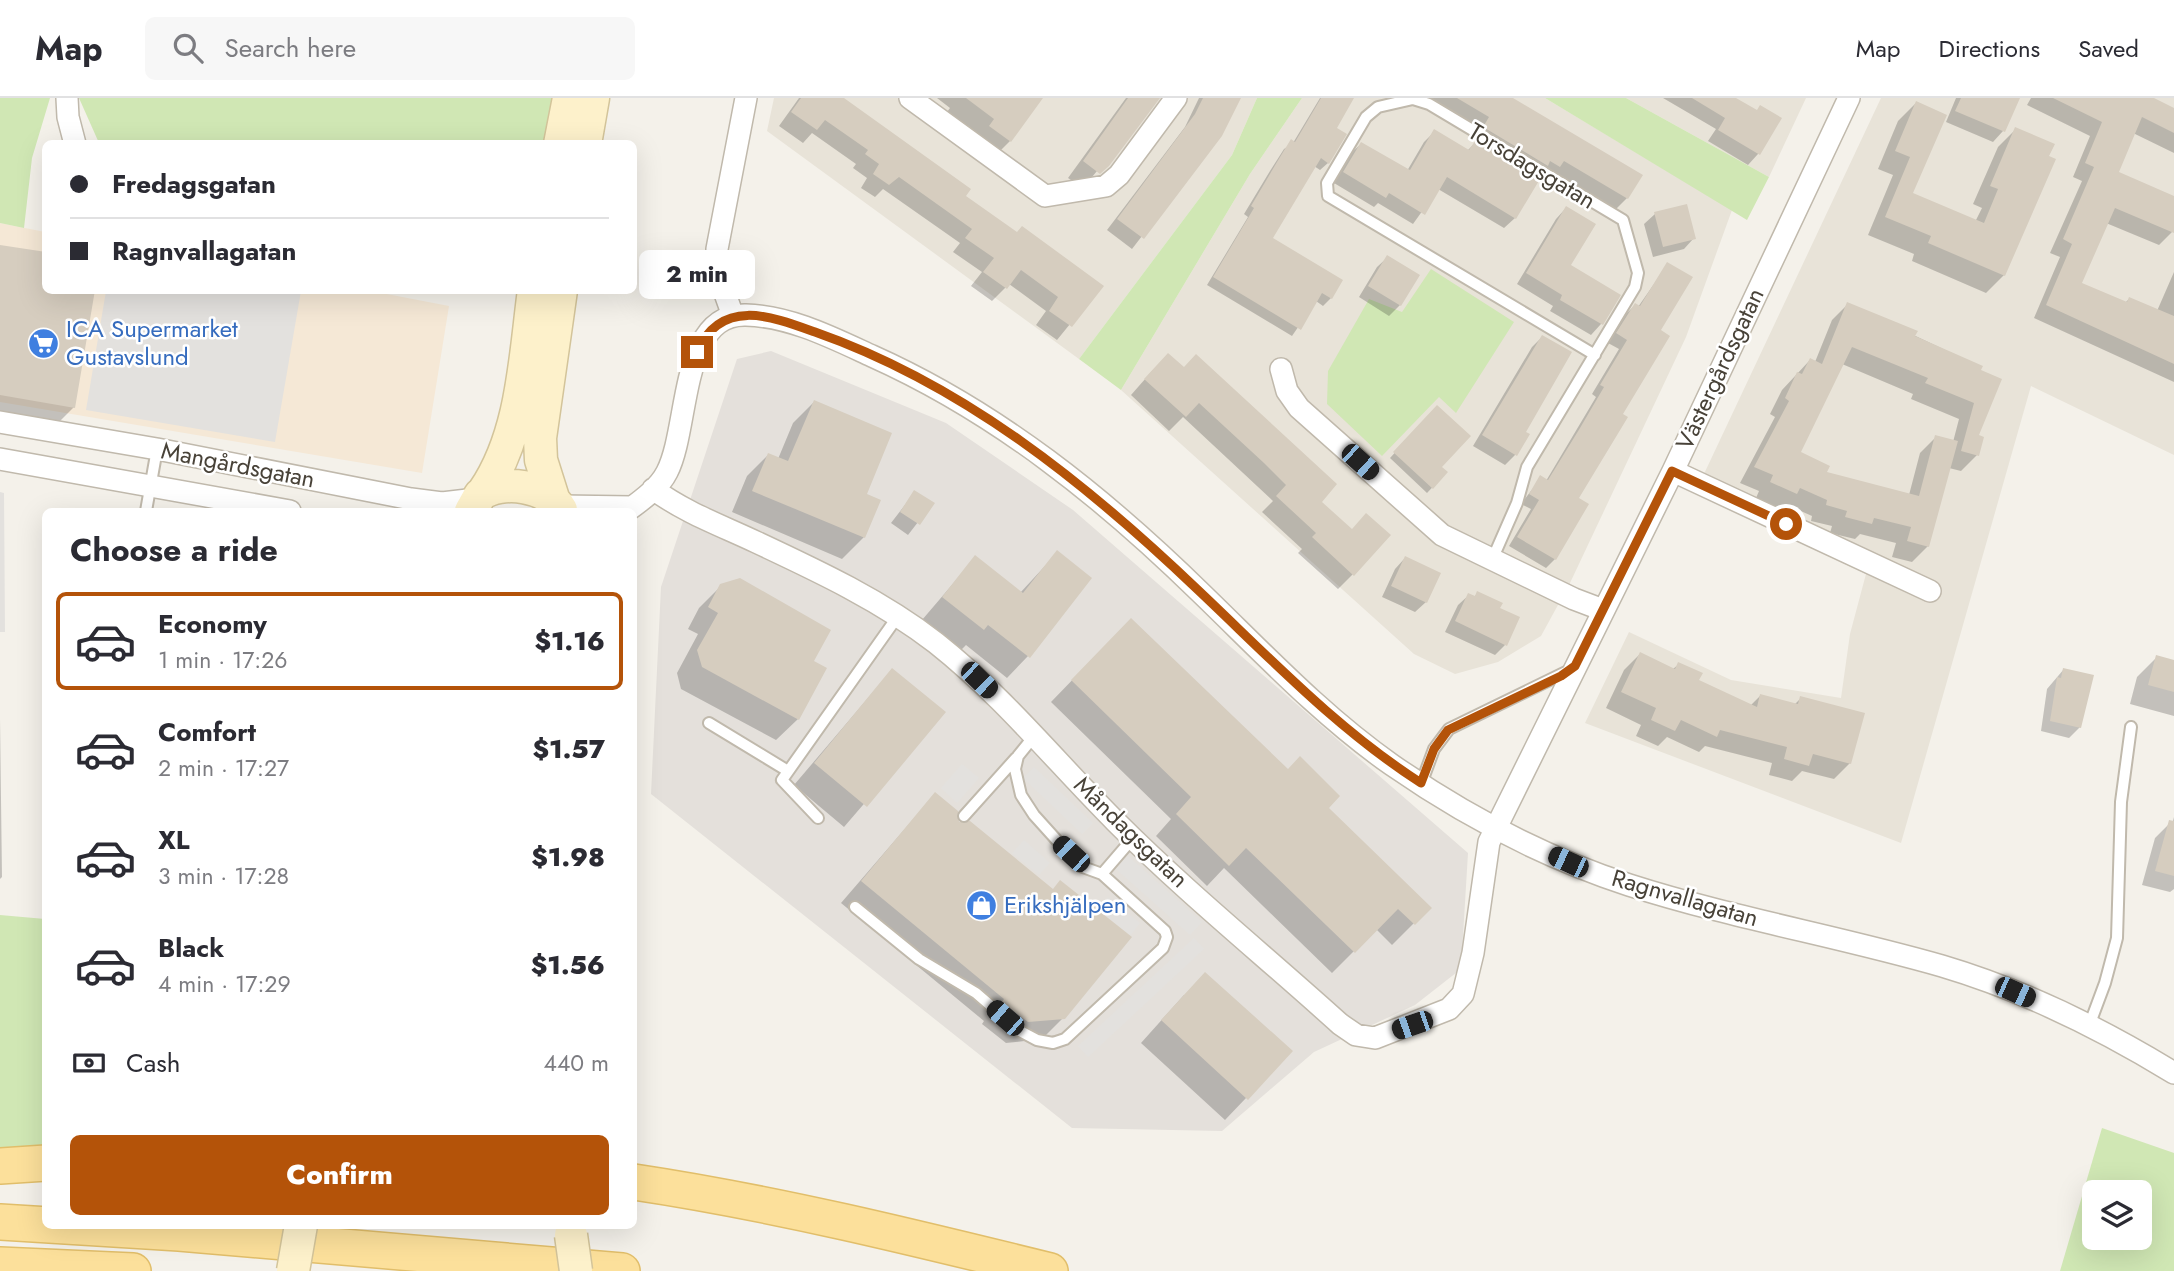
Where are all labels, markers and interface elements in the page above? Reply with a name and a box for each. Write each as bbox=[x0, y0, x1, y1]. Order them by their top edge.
search box bbox=[145, 17, 635, 80]
text: Map bbox=[35, 25, 103, 72]
icon: search bbox=[169, 29, 207, 67]
text: Search here bbox=[225, 29, 356, 67]
text: Map bbox=[1856, 31, 1901, 66]
text: Directions bbox=[1939, 31, 2040, 66]
text: Saved bbox=[2078, 31, 2139, 66]
street label: Torsdagsgatan bbox=[1462, 114, 1603, 218]
text: Fredagsgatan bbox=[112, 165, 276, 203]
text: Ragnvallagatan bbox=[112, 232, 296, 270]
callout: 2 min bbox=[639, 250, 755, 300]
text: 2 min bbox=[666, 257, 728, 291]
street label: Västergårdsgatan bbox=[1667, 282, 1772, 456]
place label: ICA Supermarket Gustavslund bbox=[66, 311, 238, 374]
supermarket icon: ICA Supermarket Gustavslund bbox=[26, 326, 60, 360]
route end bbox=[681, 336, 713, 368]
street label: Mangårdsgatan bbox=[158, 432, 318, 497]
car bbox=[1338, 440, 1383, 484]
route start bbox=[1770, 508, 1802, 540]
text: Choose a ride bbox=[70, 527, 278, 573]
text: Economy bbox=[158, 605, 267, 643]
icon: car bbox=[74, 610, 137, 673]
text: $1.16 bbox=[534, 622, 605, 660]
text: 1 min · 17:26 bbox=[158, 643, 288, 677]
car bbox=[957, 658, 1002, 702]
text: Comfort bbox=[158, 713, 256, 751]
icon: car bbox=[74, 718, 137, 781]
text: $1.57 bbox=[533, 730, 605, 768]
text: 2 min · 17:27 bbox=[158, 751, 289, 785]
street label: Måndagsgatan bbox=[1066, 768, 1197, 895]
text: XL bbox=[158, 821, 190, 859]
icon: car bbox=[74, 826, 137, 889]
car bbox=[1049, 832, 1094, 876]
text: $1.98 bbox=[531, 838, 605, 876]
car bbox=[1545, 844, 1592, 880]
text: 3 min · 17:28 bbox=[158, 859, 289, 893]
street label: Ragnvallagatan bbox=[1608, 860, 1763, 935]
place label: Erikshjälpen bbox=[1004, 887, 1126, 922]
shop icon: Erikshjälpen bbox=[964, 888, 998, 922]
text: Black bbox=[158, 929, 224, 967]
icon: car bbox=[74, 934, 137, 997]
text: $1.56 bbox=[531, 946, 605, 984]
text: 4 min · 17:29 bbox=[158, 967, 291, 1001]
car bbox=[1992, 974, 2039, 1010]
car bbox=[983, 996, 1028, 1040]
car bbox=[1389, 1008, 1436, 1042]
icon: cash bbox=[70, 1044, 108, 1082]
text: Cash bbox=[126, 1044, 180, 1082]
text: 440 m bbox=[544, 1046, 609, 1080]
button: Confirm bbox=[70, 1135, 609, 1215]
map controls bbox=[2082, 1180, 2152, 1250]
button: layers bbox=[2082, 1180, 2152, 1250]

